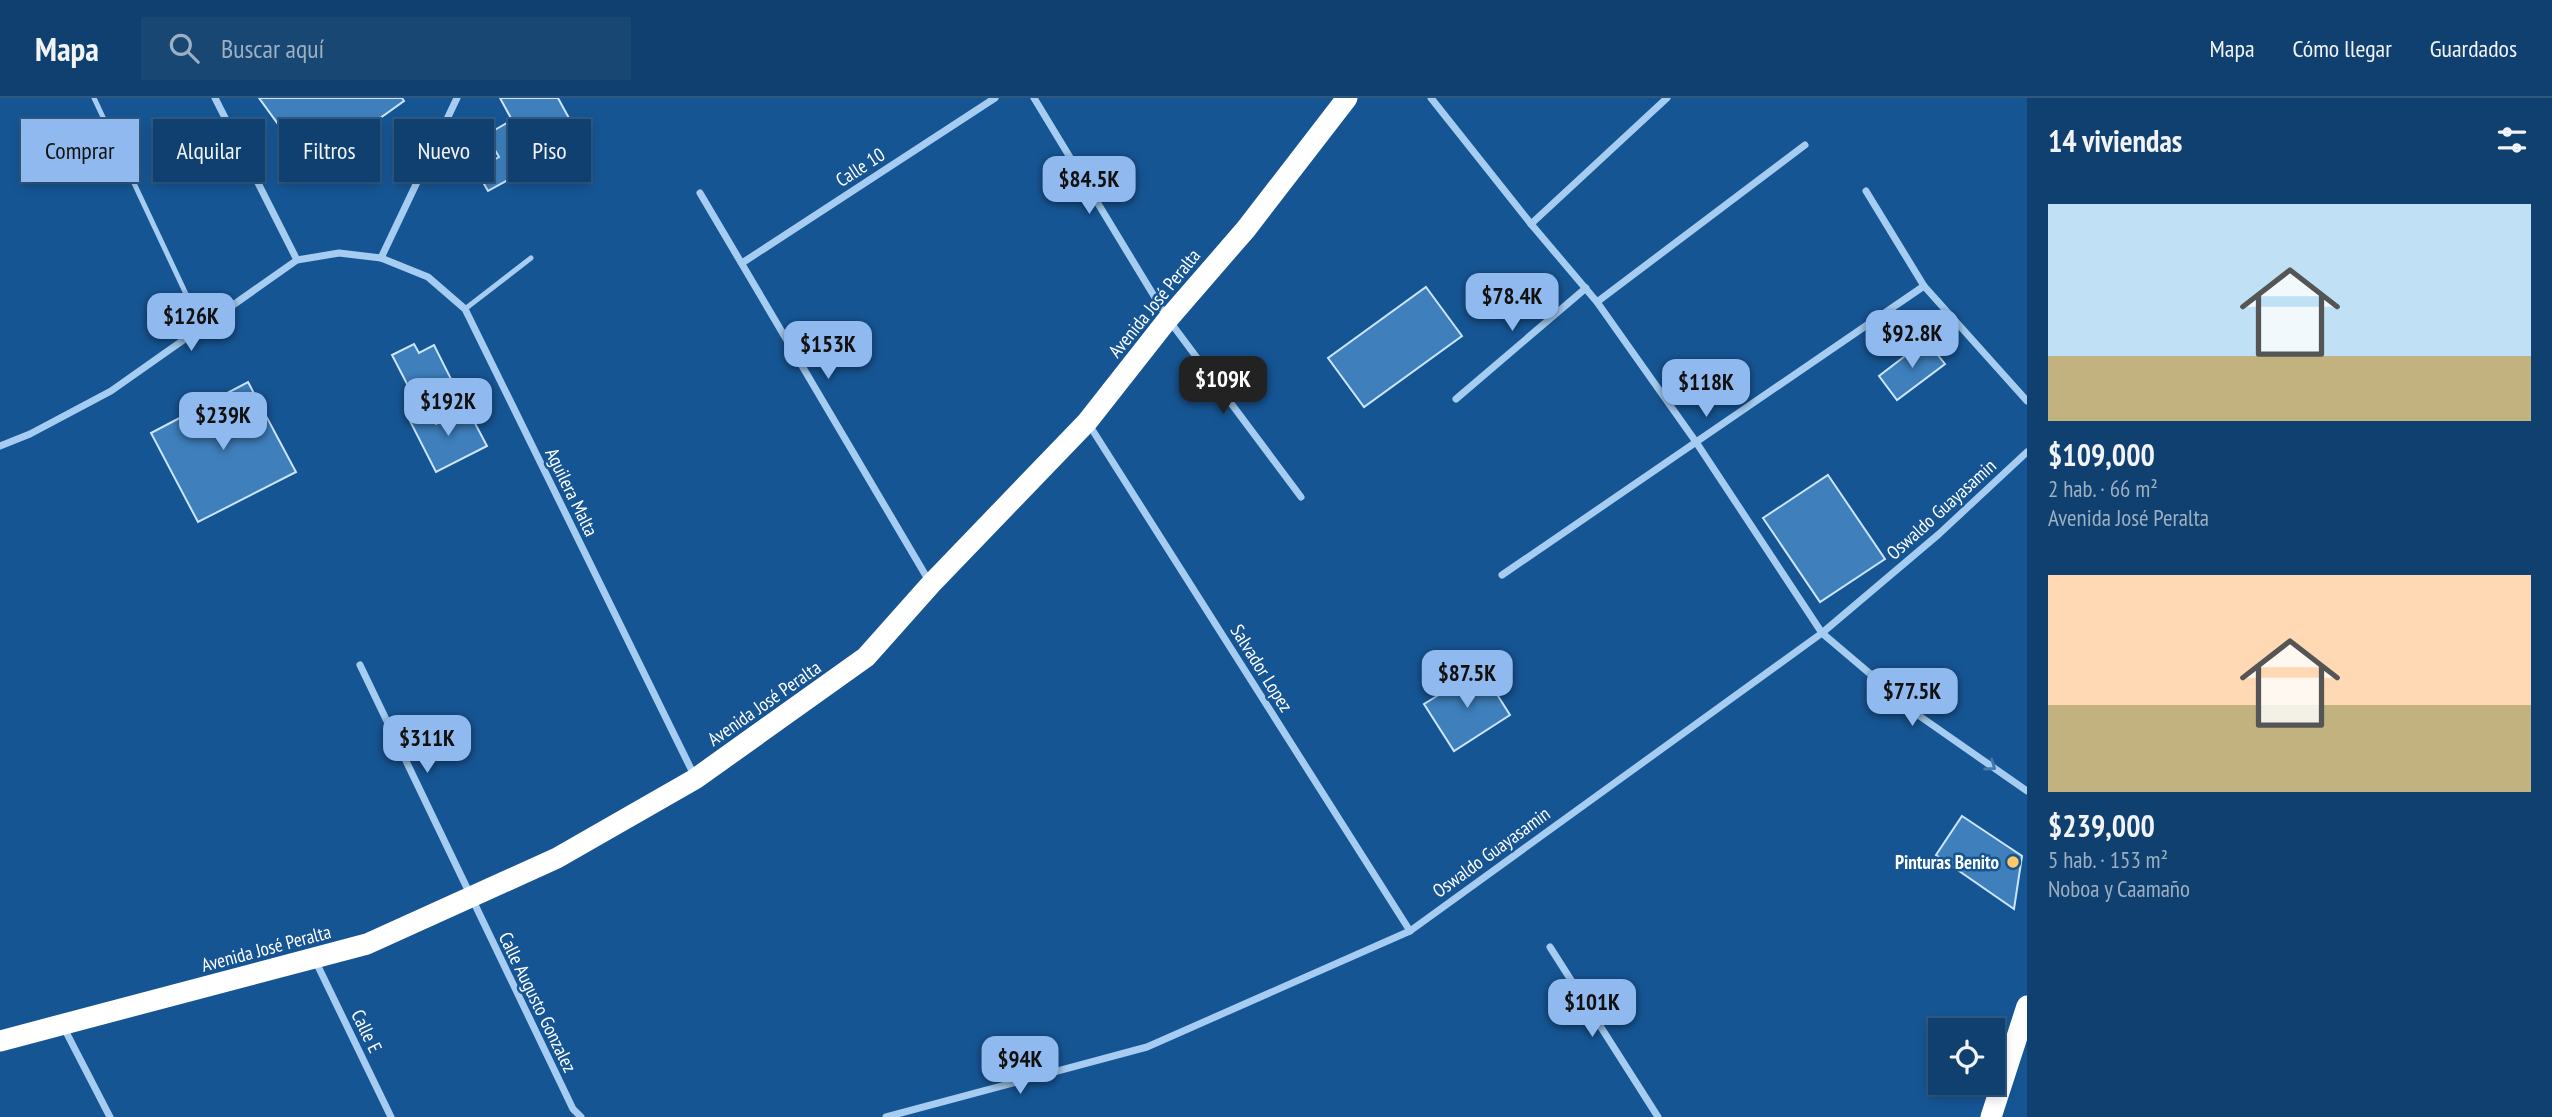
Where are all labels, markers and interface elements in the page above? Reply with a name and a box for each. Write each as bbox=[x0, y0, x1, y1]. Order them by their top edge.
search box bbox=[141, 17, 631, 80]
text: Mapa bbox=[35, 27, 99, 70]
icon: search bbox=[165, 29, 203, 67]
text: Buscar aquí bbox=[221, 32, 324, 65]
text: Mapa bbox=[2210, 33, 2255, 64]
text: Cómo llegar bbox=[2293, 33, 2392, 64]
text: Guardados bbox=[2430, 33, 2517, 64]
chip: Comprar bbox=[21, 119, 139, 182]
chip: Alquilar bbox=[153, 119, 265, 182]
chip: Filtros bbox=[279, 119, 380, 182]
chip: Nuevo bbox=[394, 119, 494, 182]
chip: Piso bbox=[508, 119, 591, 182]
text: 14 viviendas bbox=[2048, 121, 2182, 160]
icon: filters bbox=[2493, 121, 2531, 159]
street label: Calle 10 bbox=[831, 142, 889, 192]
pin: $84.5K bbox=[1032, 156, 1146, 216]
text: $84.5K bbox=[1059, 164, 1119, 193]
street label: Avenida José Peralta bbox=[1103, 244, 1205, 362]
icon: home bbox=[2227, 249, 2353, 375]
pin: $78.4K bbox=[1455, 274, 1569, 333]
text: $78.4K bbox=[1482, 281, 1542, 310]
pin: $126K bbox=[142, 294, 240, 353]
text: $126K bbox=[163, 301, 219, 330]
pin: $92.8K bbox=[1855, 310, 1969, 370]
text: $92.8K bbox=[1882, 318, 1942, 347]
pin: $153K bbox=[779, 322, 877, 381]
text: $153K bbox=[800, 329, 856, 358]
pin: $109K bbox=[1174, 356, 1272, 416]
pin: $118K bbox=[1657, 360, 1755, 419]
text: $109K bbox=[1195, 364, 1251, 393]
text: $118K bbox=[1678, 367, 1734, 396]
pin: $192K bbox=[399, 378, 497, 438]
text: $192K bbox=[420, 386, 476, 415]
pin: $239K bbox=[174, 392, 272, 452]
text: $239K bbox=[195, 400, 251, 429]
text: $109,000 bbox=[2048, 435, 2155, 474]
street label: Aguilera Malta bbox=[540, 444, 604, 540]
street label: Oswaldo Guayasamin bbox=[1881, 453, 2001, 565]
text: 2 hab. · 66 m² bbox=[2048, 474, 2158, 503]
text: Avenida José Peralta bbox=[2048, 503, 2209, 532]
street label: Salvador Lopez bbox=[1226, 620, 1298, 716]
icon: home bbox=[2227, 620, 2353, 746]
pin: $87.5K bbox=[1410, 650, 1524, 710]
street label: Avenida José Peralta bbox=[703, 655, 825, 751]
text: $87.5K bbox=[1438, 658, 1496, 687]
pin: $77.5K bbox=[1855, 668, 1969, 728]
text: $77.5K bbox=[1883, 676, 1941, 705]
pin: $311K bbox=[378, 716, 476, 775]
text: $311K bbox=[399, 723, 455, 752]
one-way arrow bbox=[1983, 758, 1996, 770]
street label: Oswaldo Guayasamin bbox=[1428, 801, 1554, 903]
text: $239,000 bbox=[2048, 806, 2155, 845]
text: 5 hab. · 153 m² bbox=[2048, 845, 2168, 874]
place label: Pinturas Benito bbox=[1895, 850, 1999, 874]
marker: Pinturas Benito bbox=[2005, 854, 2021, 870]
text: Noboa y Caamaño bbox=[2048, 874, 2190, 903]
street label: Avenida José Peralta bbox=[199, 919, 333, 977]
street label: Calle Augusto Gonzalez bbox=[494, 928, 582, 1076]
pin: $101K bbox=[1543, 979, 1641, 1039]
text: $101K bbox=[1564, 987, 1620, 1016]
street label: Calle E bbox=[346, 1006, 388, 1056]
map controls bbox=[1928, 1018, 2005, 1095]
button: locate bbox=[1928, 1018, 2005, 1095]
pin: $94K bbox=[979, 1037, 1061, 1096]
text: $94K bbox=[998, 1044, 1042, 1073]

